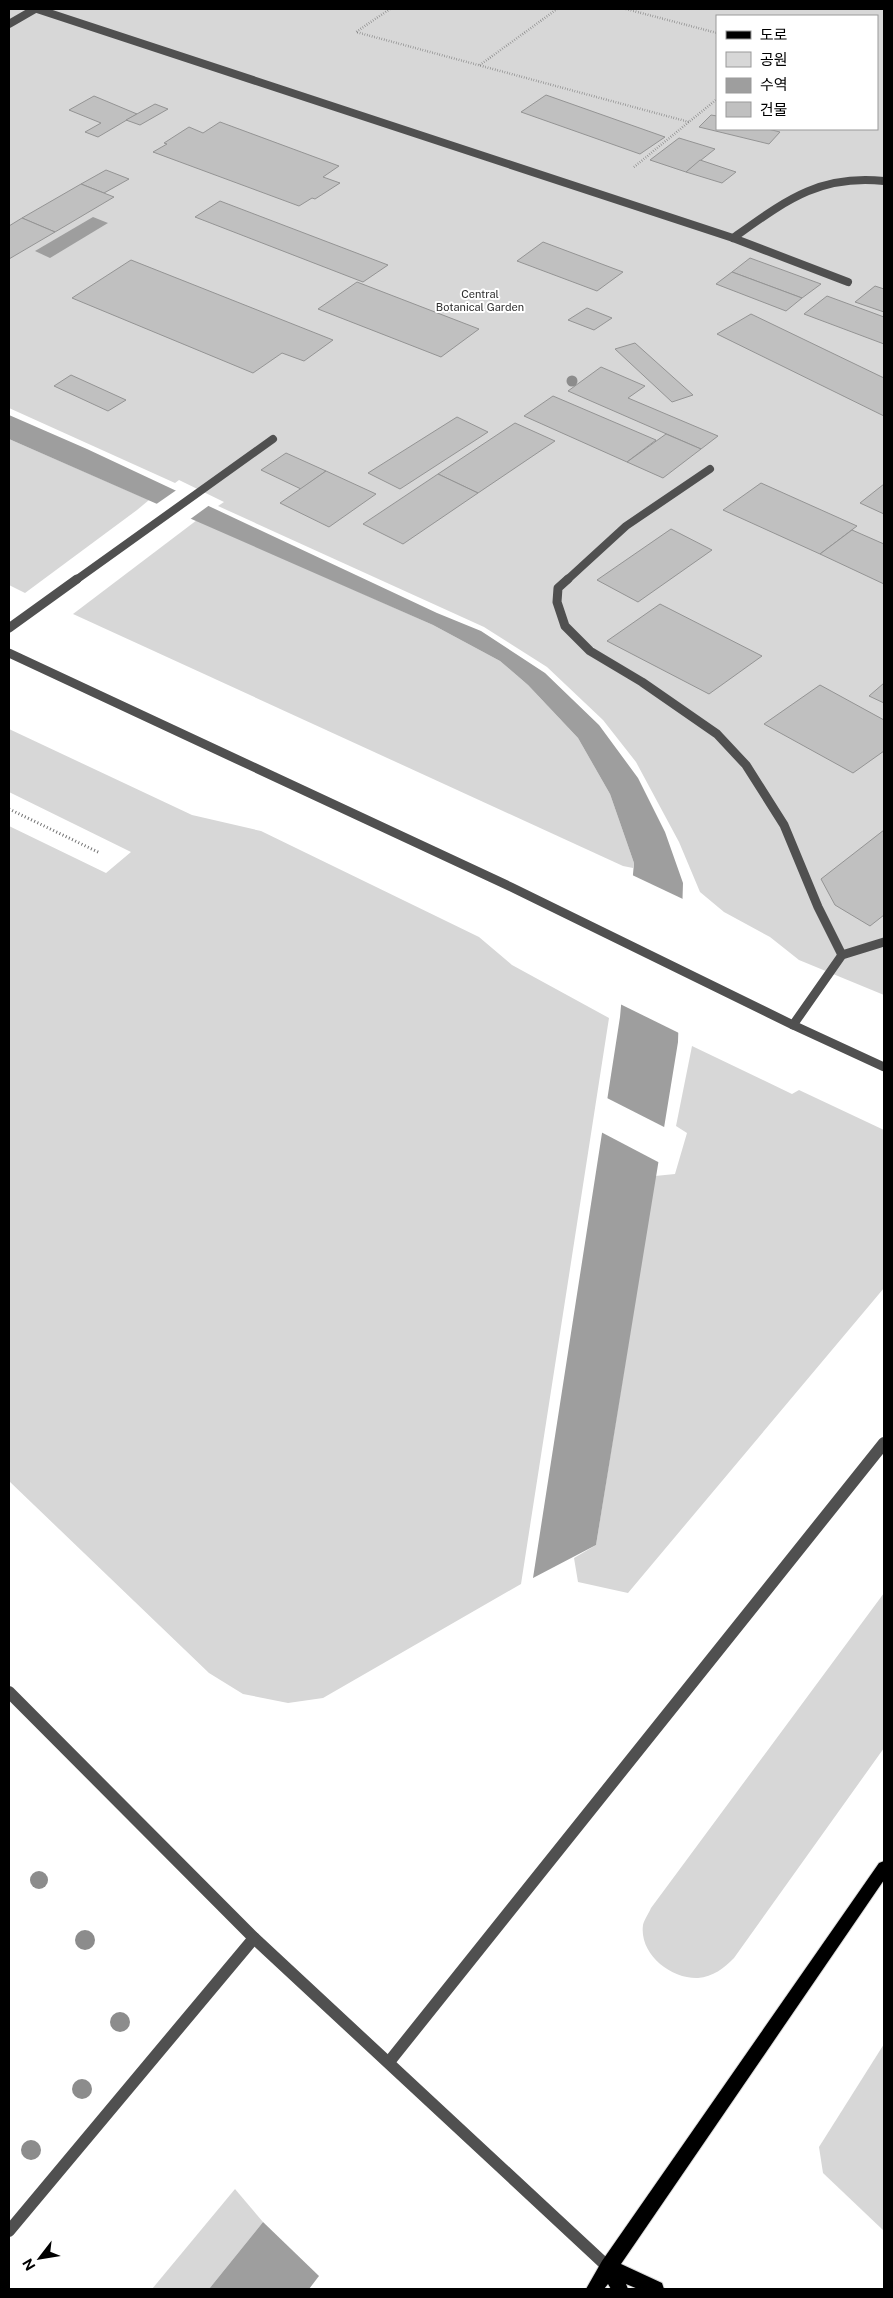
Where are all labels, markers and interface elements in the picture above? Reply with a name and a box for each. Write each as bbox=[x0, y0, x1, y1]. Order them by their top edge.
legend bbox=[716, 15, 878, 130]
text: 도로 bbox=[760, 26, 788, 43]
text: 공원 bbox=[760, 51, 788, 68]
text: 수역 bbox=[760, 76, 788, 93]
text: 건물 bbox=[760, 101, 788, 118]
park label: Central Botanical Garden bbox=[436, 288, 524, 313]
north arrow bbox=[15, 2233, 65, 2283]
text: N bbox=[19, 2256, 39, 2274]

